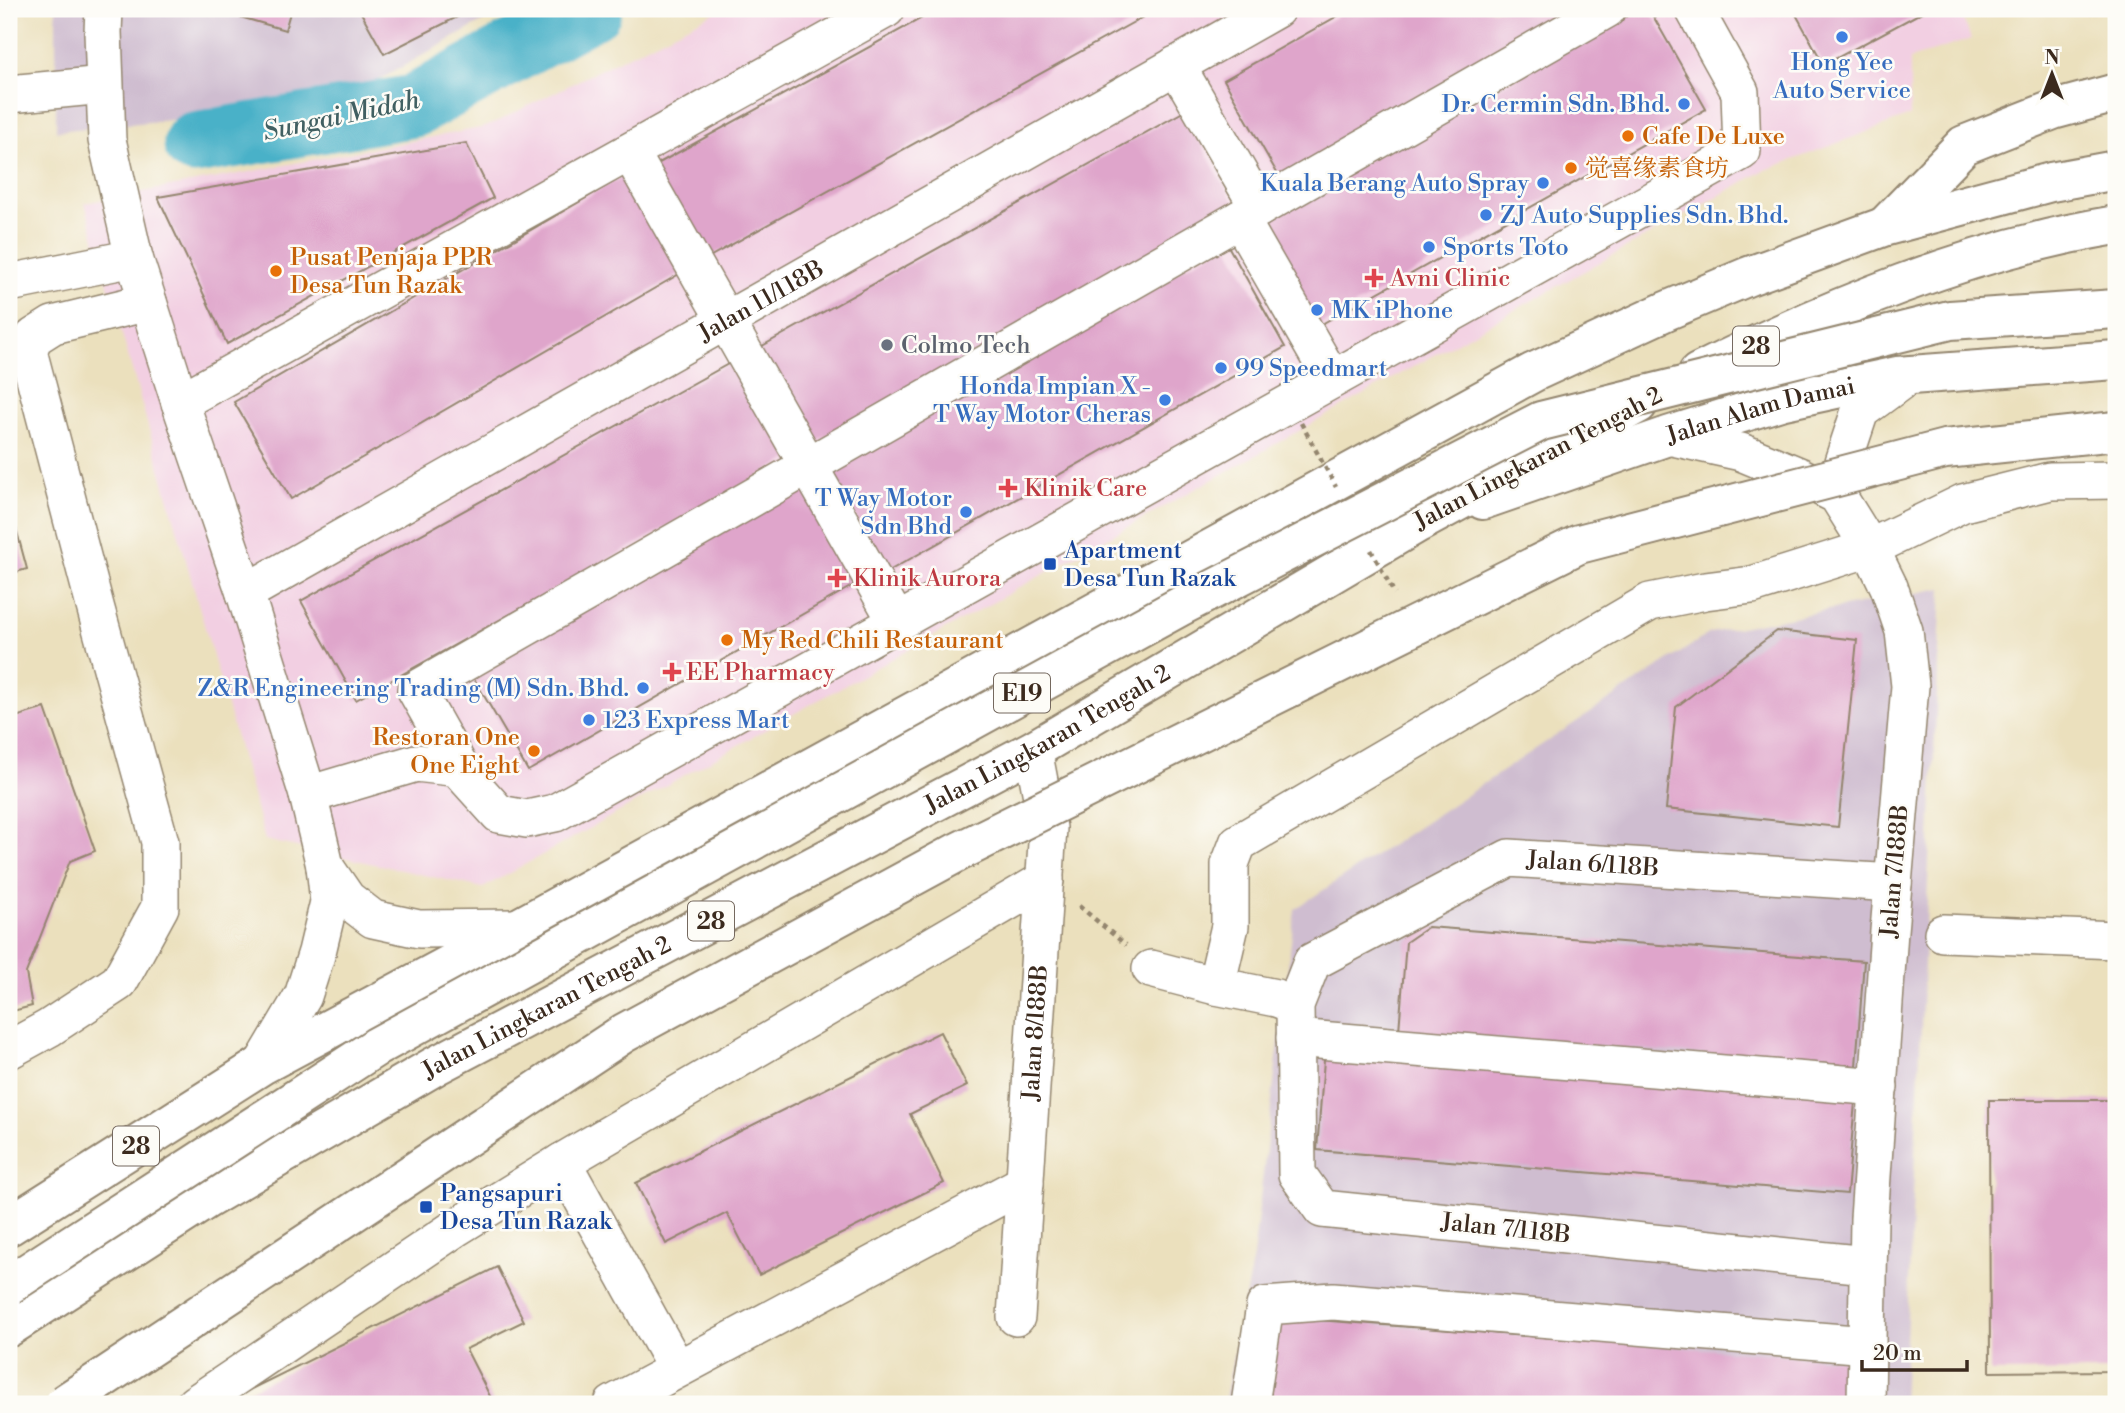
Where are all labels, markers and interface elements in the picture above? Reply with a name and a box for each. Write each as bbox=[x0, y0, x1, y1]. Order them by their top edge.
marker: Hong Yee Auto Service bbox=[1834, 29, 1850, 45]
north arrow bbox=[2016, 38, 2086, 108]
text: N bbox=[2044, 46, 2060, 70]
place label: Hong Yee Auto Service bbox=[1772, 48, 1911, 106]
water label: Sungai Midah bbox=[260, 84, 423, 148]
place label: Dr. Cermin Sdn. Bhd. bbox=[1442, 90, 1670, 120]
marker: Dr. Cermin Sdn. Bhd. bbox=[1676, 96, 1692, 112]
place label: Cafe De Luxe bbox=[1642, 122, 1785, 152]
marker: Cafe De Luxe bbox=[1620, 128, 1636, 144]
place label: 觉喜缘素食坊 bbox=[1585, 154, 1729, 184]
marker: 觉喜缘素食坊 bbox=[1563, 160, 1579, 176]
place label: Kuala Berang Auto Spray bbox=[1260, 169, 1529, 199]
marker: Kuala Berang Auto Spray bbox=[1535, 175, 1551, 191]
place label: ZJ Auto Supplies Sdn. Bhd. bbox=[1500, 201, 1788, 231]
marker: ZJ Auto Supplies Sdn. Bhd. bbox=[1478, 207, 1494, 223]
place label: Sports Toto bbox=[1443, 233, 1569, 263]
marker: Sports Toto bbox=[1421, 239, 1437, 255]
place label: Pusat Penjaja PPR Desa Tun Razak bbox=[290, 243, 493, 301]
street label: Jalan 11/118B bbox=[693, 254, 830, 350]
marker: Pusat Penjaja PPR Desa Tun Razak bbox=[268, 263, 284, 279]
place label: Avni Clinic bbox=[1389, 264, 1510, 294]
marker: Avni Clinic bbox=[1364, 268, 1384, 288]
place label: MK iPhone bbox=[1331, 296, 1453, 326]
marker: MK iPhone bbox=[1309, 302, 1325, 318]
road number: 28 bbox=[1733, 326, 1779, 366]
place label: Colmo Tech bbox=[901, 331, 1031, 361]
marker: Colmo Tech bbox=[879, 337, 895, 353]
place label: 99 Speedmart bbox=[1235, 354, 1388, 384]
marker: 99 Speedmart bbox=[1213, 360, 1229, 376]
street label: Jalan Alam Damai bbox=[1662, 371, 1858, 452]
place label: Honda Impian X - T Way Motor Cheras bbox=[933, 372, 1151, 430]
street label: Jalan Lingkaran Tengah 2 bbox=[1408, 381, 1668, 538]
marker: Honda Impian X - T Way Motor Cheras bbox=[1157, 392, 1173, 408]
place label: Klinik Care bbox=[1024, 474, 1147, 504]
marker: Klinik Care bbox=[998, 478, 1018, 498]
place label: T Way Motor Sdn Bhd bbox=[815, 484, 952, 542]
marker: T Way Motor Sdn Bhd bbox=[958, 504, 974, 520]
place label: Apartment Desa Tun Razak bbox=[1063, 536, 1237, 594]
marker: Apartment Desa Tun Razak bbox=[1042, 556, 1058, 572]
place label: Klinik Aurora bbox=[853, 564, 1002, 594]
marker: Klinik Aurora bbox=[827, 568, 847, 588]
place label: My Red Chili Restaurant bbox=[741, 626, 1004, 656]
marker: My Red Chili Restaurant bbox=[719, 632, 735, 648]
place label: EE Pharmacy bbox=[686, 658, 835, 688]
street label: Jalan Lingkaran Tengah 2 bbox=[919, 658, 1176, 821]
marker: EE Pharmacy bbox=[664, 664, 680, 680]
place label: Z&R Engineering Trading (M) Sdn. Bhd. bbox=[198, 674, 629, 704]
road number: E19 bbox=[994, 674, 1050, 712]
marker: Z&R Engineering Trading (M) Sdn. Bhd. bbox=[635, 680, 651, 696]
place label: 123 Express Mart bbox=[603, 706, 790, 736]
marker: 123 Express Mart bbox=[581, 712, 597, 728]
place label: Restoran One One Eight bbox=[372, 723, 521, 781]
marker: Restoran One One Eight bbox=[526, 743, 542, 759]
street label: Jalan 7/188B bbox=[1874, 803, 1916, 940]
street label: Jalan 6/118B bbox=[1525, 845, 1660, 884]
road number: 28 bbox=[688, 902, 734, 940]
street label: Jalan Lingkaran Tengah 2 bbox=[416, 930, 677, 1087]
street label: Jalan 8/188B bbox=[1016, 964, 1055, 1103]
road number: 28 bbox=[113, 1126, 159, 1166]
place label: Pangsapuri Desa Tun Razak bbox=[440, 1179, 613, 1237]
marker: Pangsapuri Desa Tun Razak bbox=[418, 1199, 434, 1215]
street label: Jalan 7/118B bbox=[1439, 1207, 1572, 1251]
scale bar bbox=[1862, 1329, 1968, 1373]
text: 20 m bbox=[1873, 1341, 1922, 1367]

